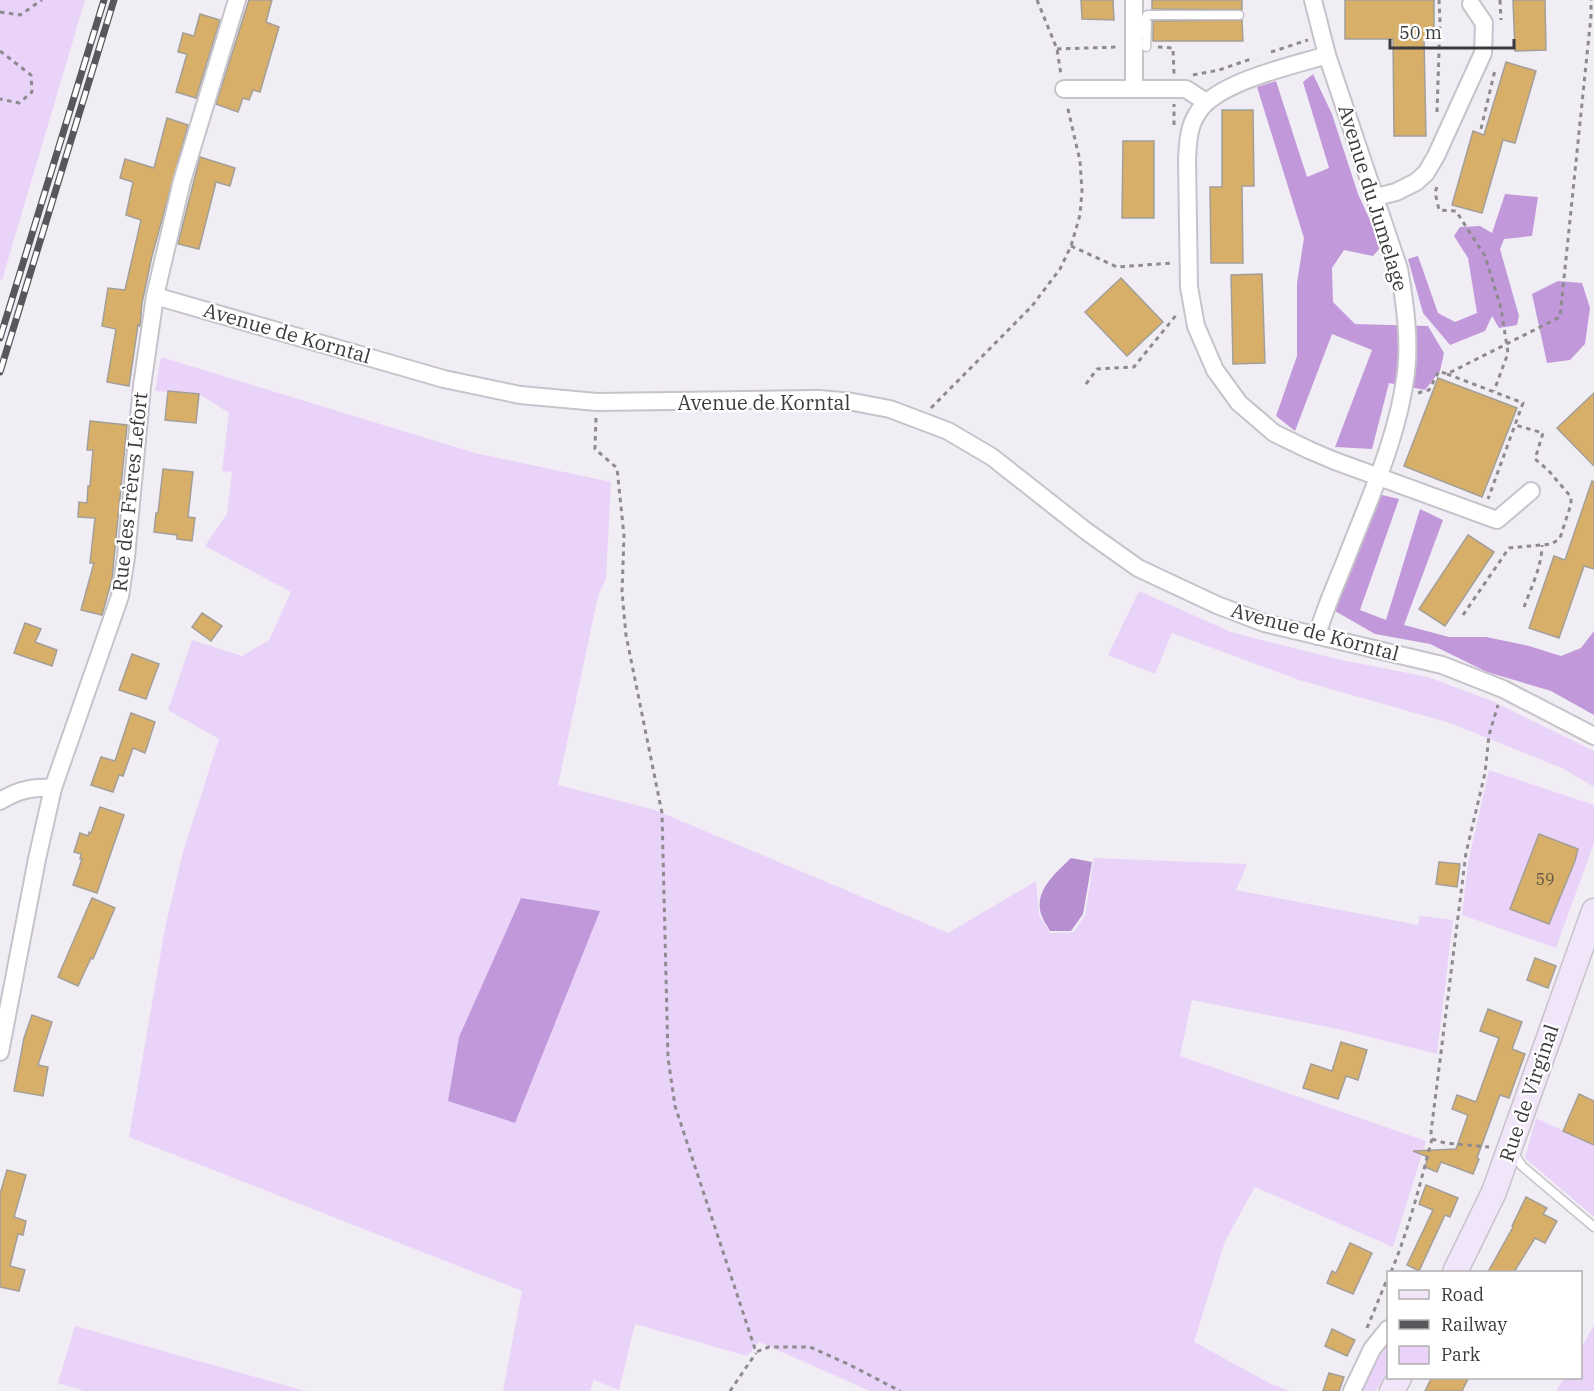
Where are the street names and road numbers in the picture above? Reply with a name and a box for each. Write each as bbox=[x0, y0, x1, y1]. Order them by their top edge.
street label: Avenue du Jumelage bbox=[1332, 101, 1415, 294]
street label: Avenue de Korntal bbox=[200, 296, 374, 369]
street label: Avenue de Korntal bbox=[678, 389, 851, 416]
street label: Rue des Frères Lefort bbox=[106, 391, 153, 593]
street label: Avenue de Korntal bbox=[1228, 596, 1402, 667]
street label: Rue de Virginal bbox=[1492, 1021, 1565, 1165]

